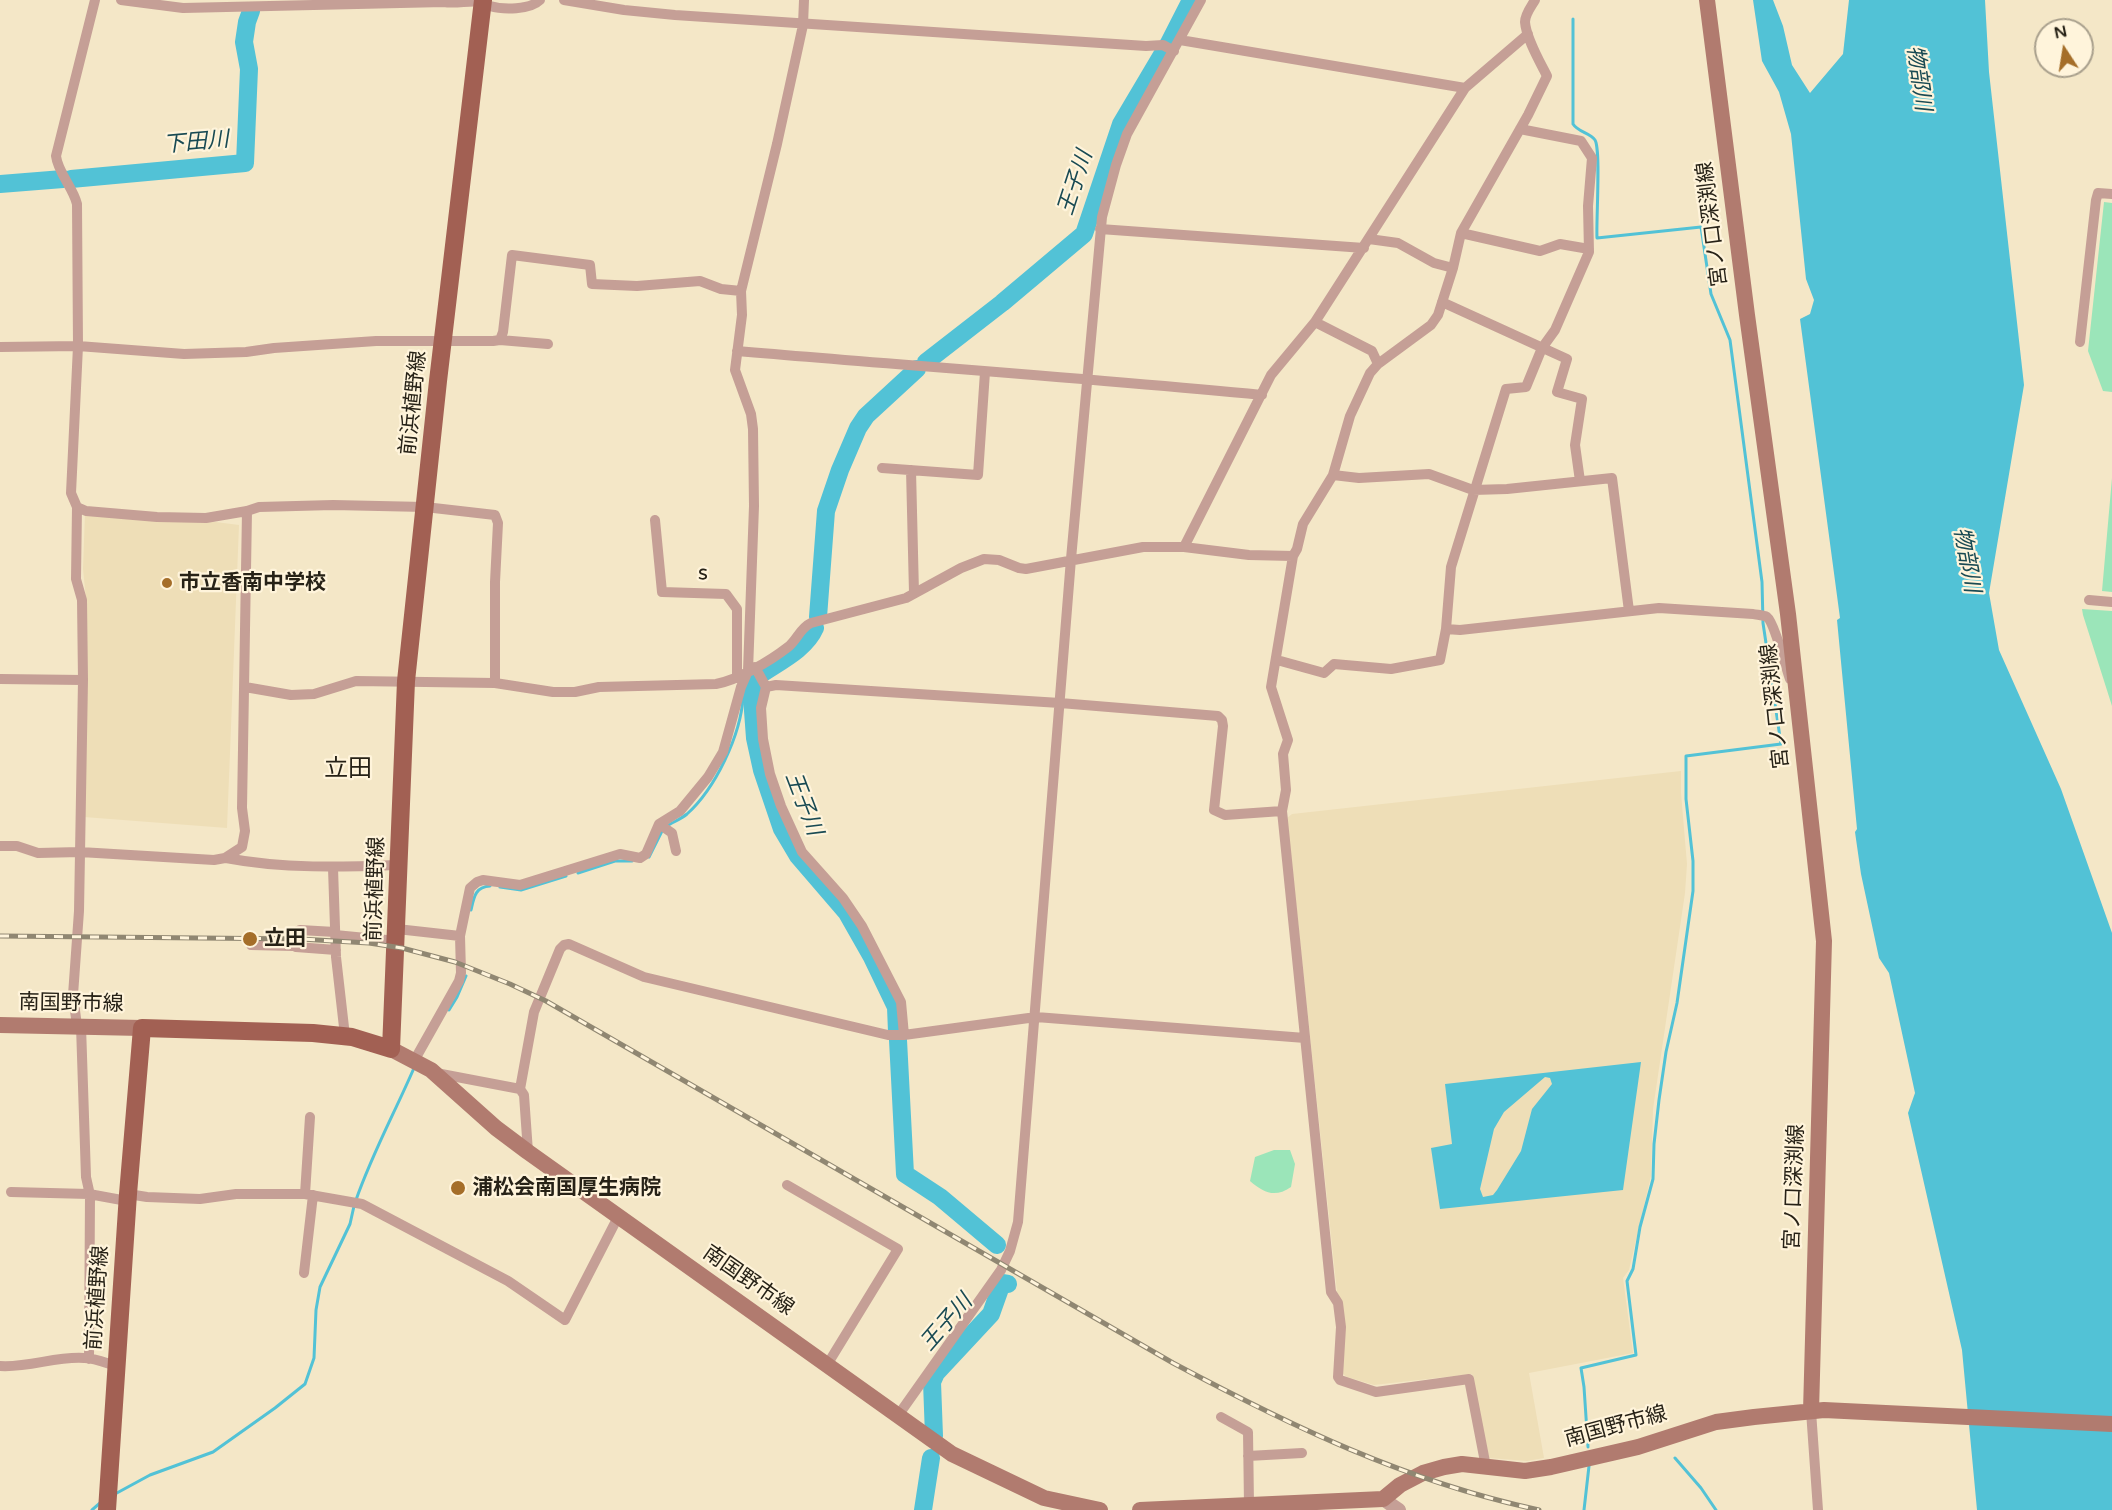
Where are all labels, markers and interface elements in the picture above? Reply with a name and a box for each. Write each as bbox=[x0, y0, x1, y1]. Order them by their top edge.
north arrow bbox=[2034, 18, 2094, 78]
text: N bbox=[2052, 21, 2069, 43]
water label: 物部川 bbox=[1900, 43, 1936, 113]
water label: 下田川 bbox=[162, 127, 230, 159]
water label: 王子川 bbox=[1053, 148, 1099, 218]
street label: 宮ノ口深渕線 bbox=[1693, 160, 1733, 288]
street label: 前浜植野線 bbox=[396, 349, 432, 457]
water label: 物部川 bbox=[1947, 525, 1985, 595]
street label: s bbox=[698, 561, 708, 587]
place label: 市立香南中学校 bbox=[179, 570, 326, 596]
marker: 市立香南中学校 bbox=[160, 576, 174, 590]
street label: 宮ノ口深渕線 bbox=[1757, 642, 1795, 770]
district label: 立田 bbox=[324, 756, 372, 784]
water label: 王子川 bbox=[779, 768, 827, 840]
street label: 前浜植野線 bbox=[362, 836, 390, 942]
place label: 立田 bbox=[264, 926, 306, 952]
marker: 立田 bbox=[241, 930, 259, 948]
street label: 南国野市線 bbox=[18, 990, 124, 1018]
street label: 宮ノ口深渕線 bbox=[1780, 1124, 1810, 1250]
place label: 浦松会南国厚生病院 bbox=[472, 1175, 661, 1201]
marker: 浦松会南国厚生病院 bbox=[449, 1179, 467, 1197]
street label: 南国野市線 bbox=[698, 1241, 798, 1321]
street label: 前浜植野線 bbox=[82, 1245, 114, 1351]
water label: 王子川 bbox=[915, 1289, 979, 1357]
street label: 南国野市線 bbox=[1562, 1401, 1670, 1453]

